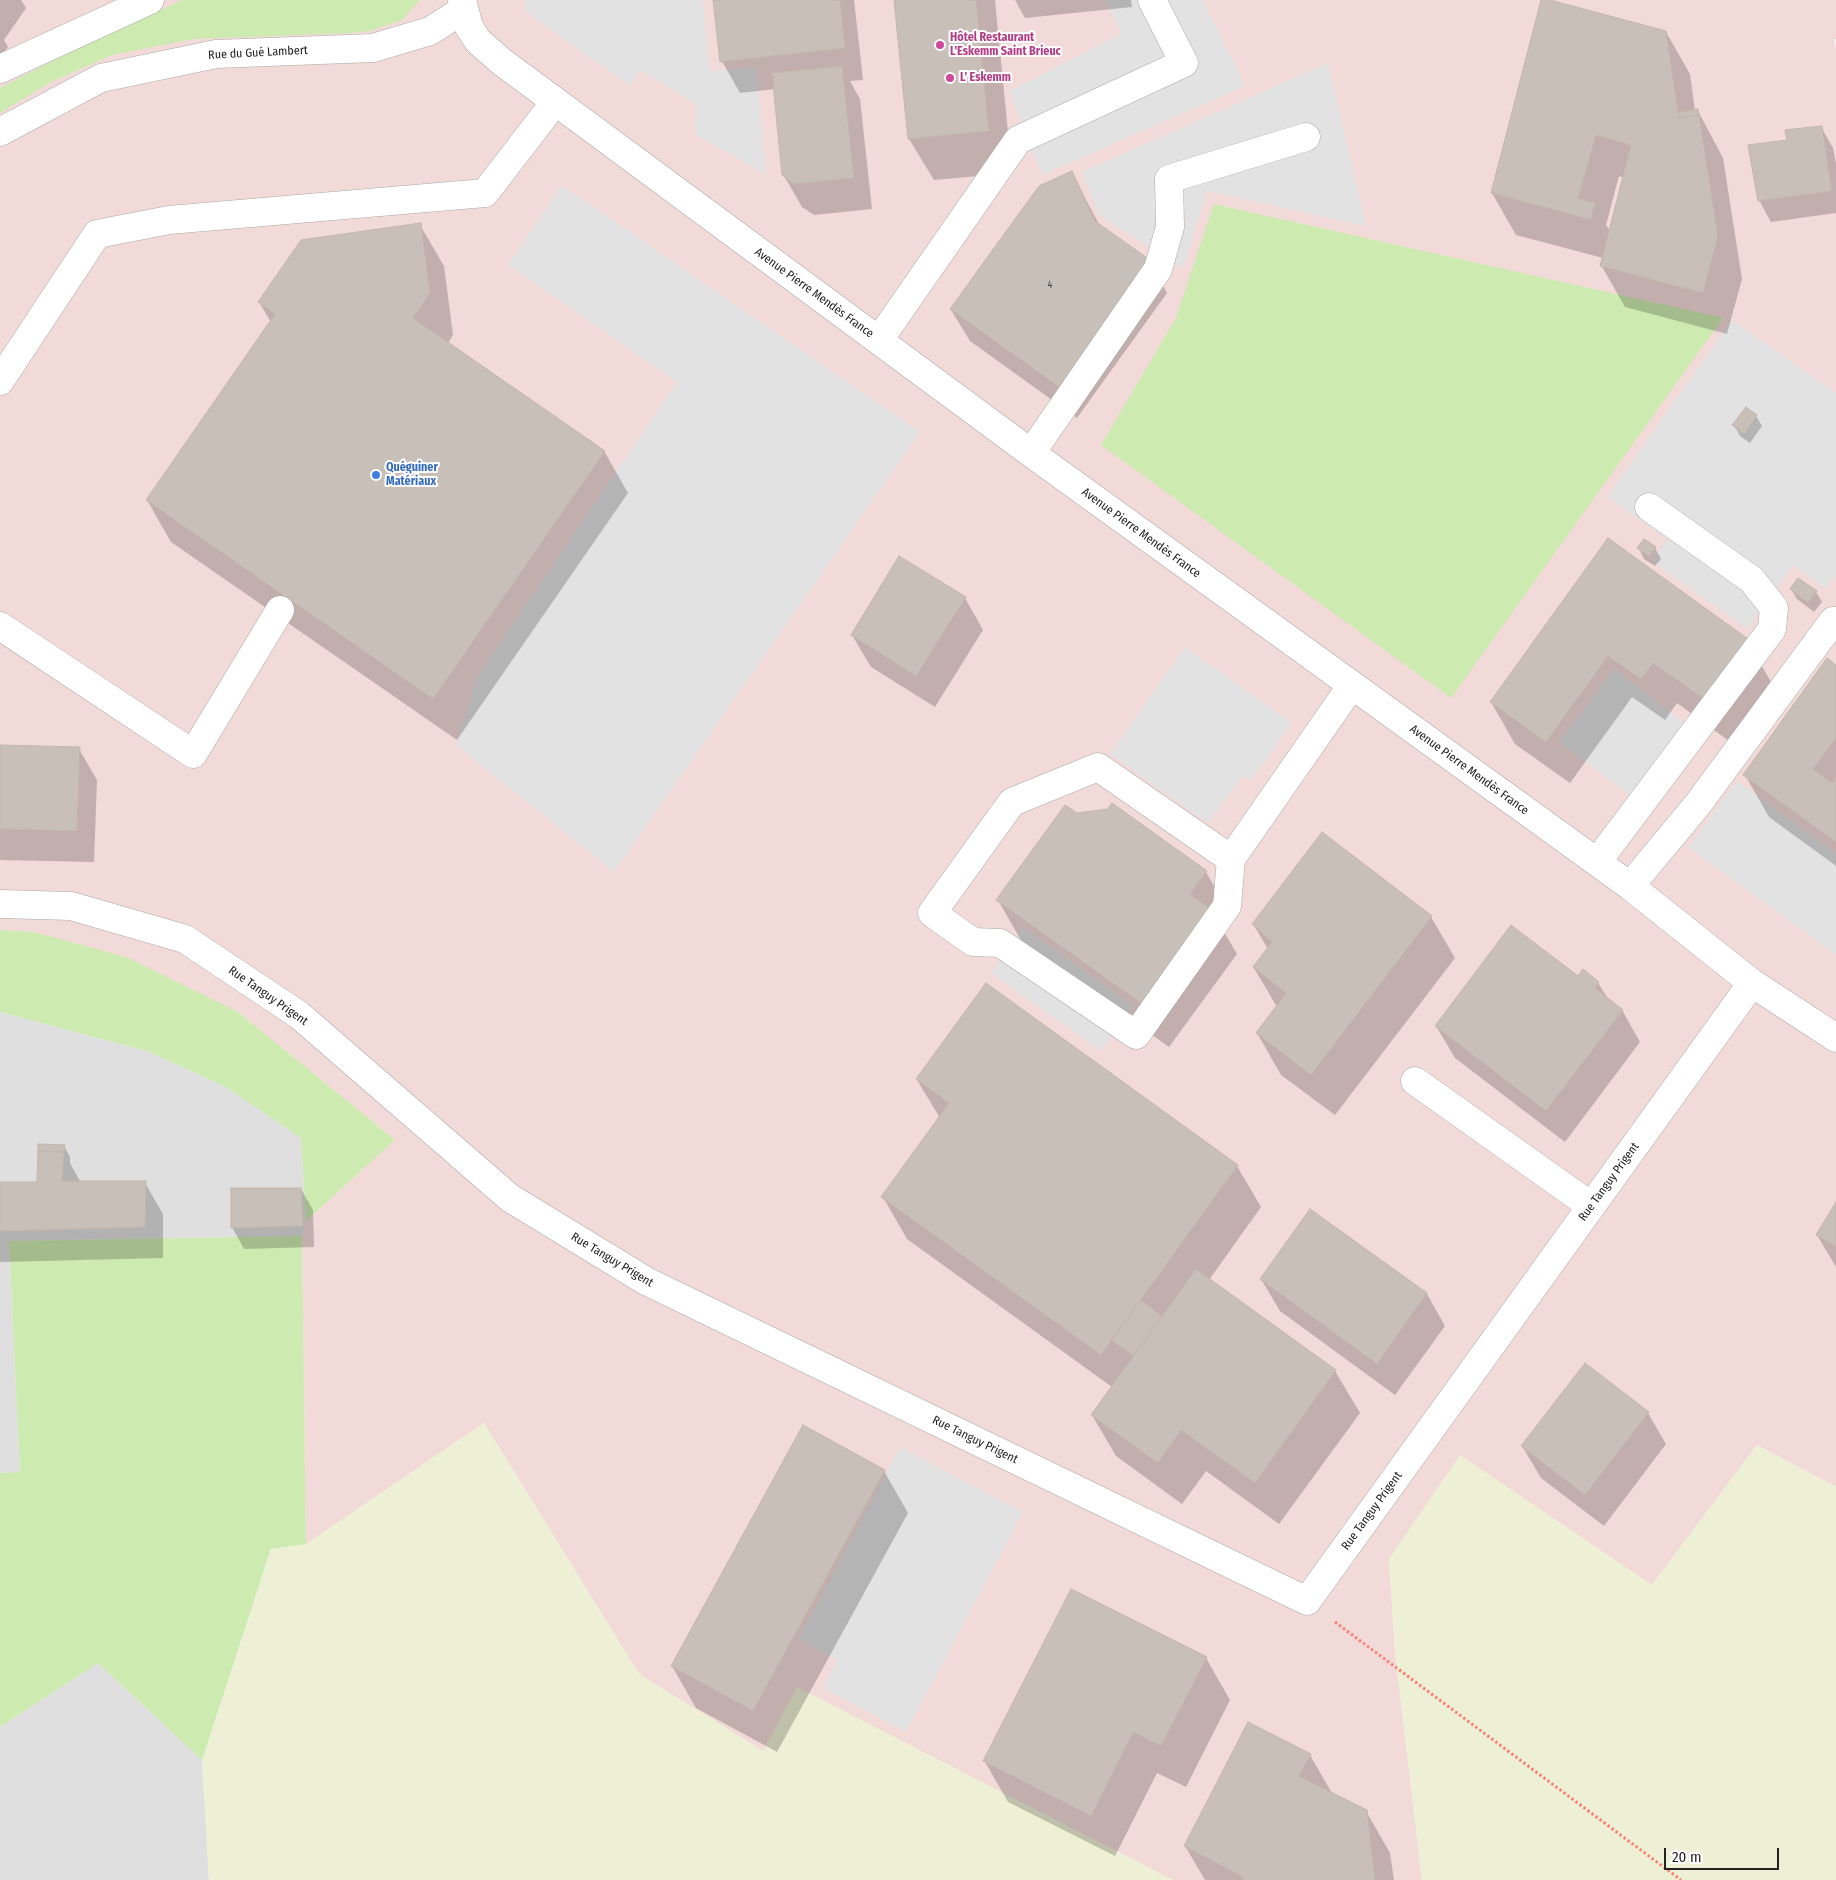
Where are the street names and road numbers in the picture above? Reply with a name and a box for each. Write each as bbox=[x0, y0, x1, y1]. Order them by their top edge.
street label: Rue du Gué Lambert bbox=[208, 43, 308, 63]
street label: Avenue Pierre Mendès France bbox=[752, 245, 876, 341]
street label: Avenue Pierre Mendès France bbox=[1079, 485, 1203, 581]
street label: Avenue Pierre Mendès France bbox=[1407, 722, 1531, 818]
street label: Rue Tanguy Prigent bbox=[226, 963, 310, 1029]
street label: Rue Tanguy Prigent bbox=[1576, 1140, 1642, 1224]
street label: Rue Tanguy Prigent bbox=[568, 1230, 656, 1290]
street label: Rue Tanguy Prigent bbox=[930, 1413, 1020, 1467]
street label: Rue Tanguy Prigent bbox=[1339, 1469, 1405, 1553]

